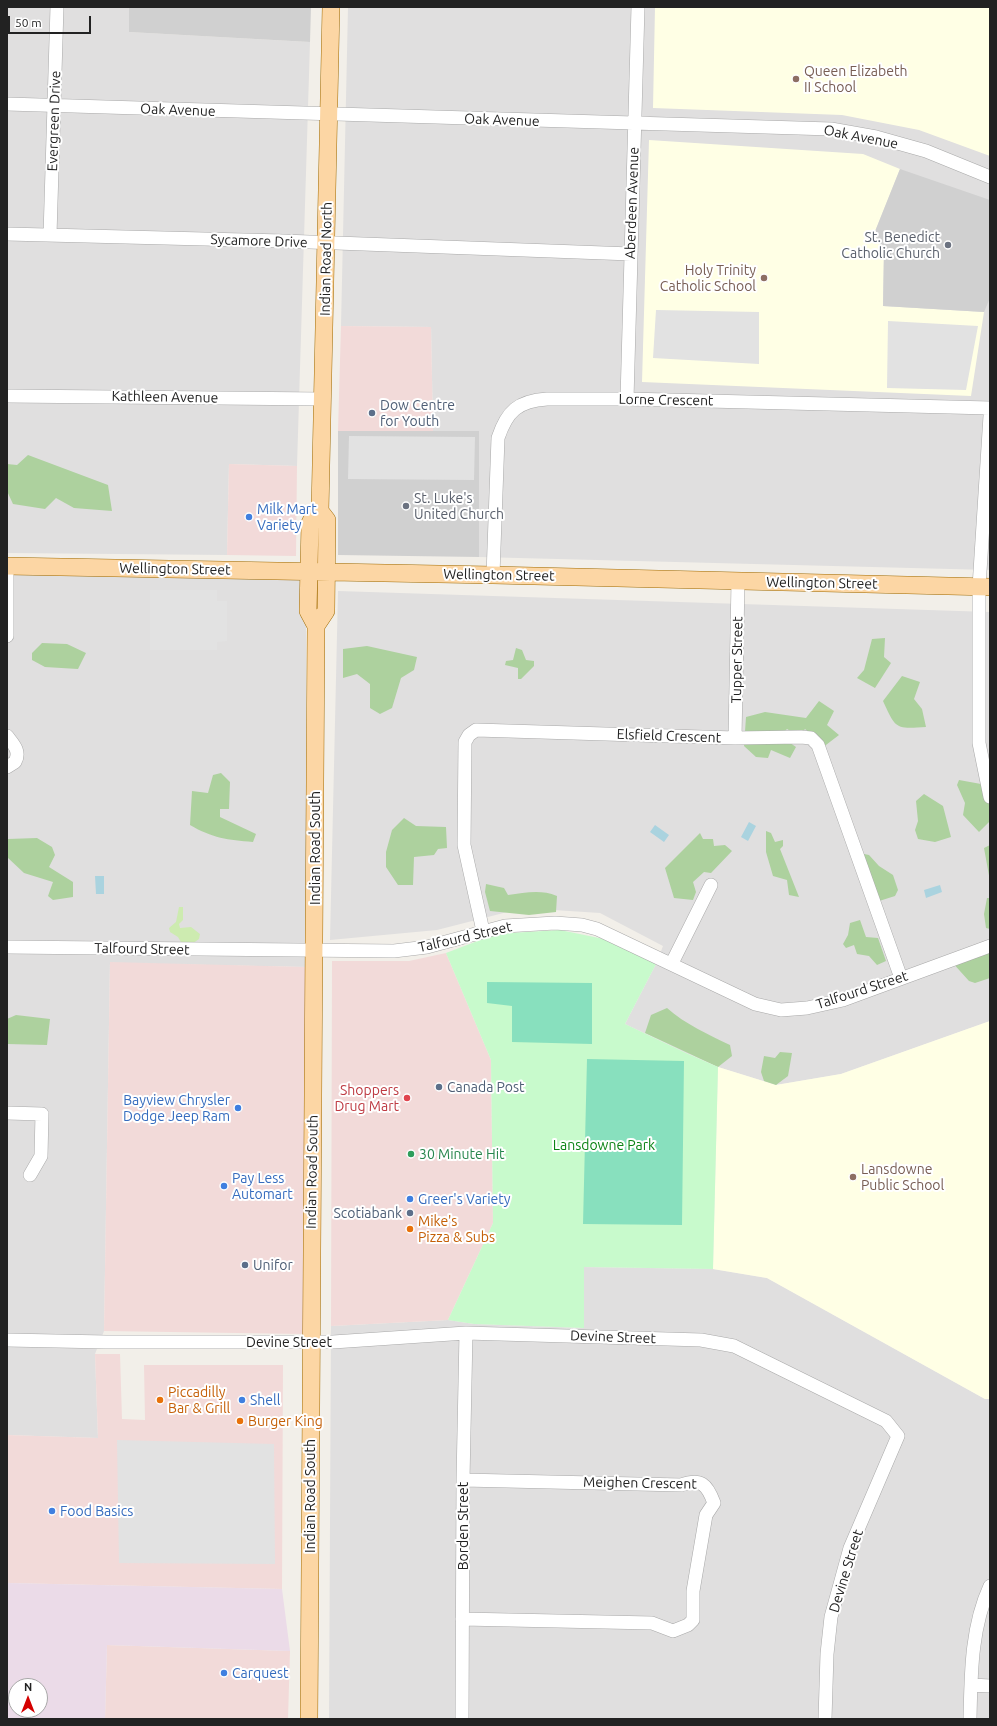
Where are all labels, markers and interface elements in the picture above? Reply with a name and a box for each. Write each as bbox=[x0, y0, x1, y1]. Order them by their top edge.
scale bar bbox=[10, 8, 93, 34]
text: 50 m bbox=[15, 16, 42, 29]
place label: Queen Elizabeth II School bbox=[804, 63, 907, 96]
street label: Evergreen Drive bbox=[44, 70, 64, 172]
marker: Queen Elizabeth II School bbox=[791, 74, 801, 84]
street label: Oak Avenue bbox=[140, 100, 216, 120]
street label: Oak Avenue bbox=[464, 110, 540, 130]
street label: Oak Avenue bbox=[822, 122, 900, 152]
street label: Aberdeen Avenue bbox=[622, 147, 642, 259]
street label: Indian Road North bbox=[317, 202, 335, 316]
place label: St. Benedict Catholic Church bbox=[841, 229, 940, 262]
street label: Sycamore Drive bbox=[210, 231, 308, 251]
marker: St. Benedict Catholic Church bbox=[943, 240, 953, 250]
place label: Holy Trinity Catholic School bbox=[660, 262, 756, 294]
marker: Holy Trinity Catholic School bbox=[759, 273, 769, 283]
street label: Kathleen Avenue bbox=[112, 388, 218, 406]
street label: Lorne Crescent bbox=[618, 391, 714, 409]
place label: Dow Centre for Youth bbox=[380, 397, 455, 430]
marker: Dow Centre for Youth bbox=[367, 408, 377, 418]
place label: St. Luke's United Church bbox=[414, 490, 504, 522]
place label: Milk Mart Variety bbox=[257, 501, 317, 534]
marker: St. Luke's United Church bbox=[401, 501, 411, 511]
marker: Milk Mart Variety bbox=[244, 512, 254, 522]
street label: Wellington Street bbox=[119, 560, 231, 578]
street label: Wellington Street bbox=[443, 566, 555, 584]
street label: Wellington Street bbox=[766, 574, 878, 592]
street label: Tupper Street bbox=[728, 616, 746, 704]
street label: Elsfield Crescent bbox=[616, 726, 722, 746]
street label: Indian Road South bbox=[307, 791, 323, 905]
street label: Talfourd Street bbox=[417, 918, 513, 956]
street label: Talfourd Street bbox=[94, 940, 190, 958]
street label: Talfourd Street bbox=[814, 967, 910, 1013]
place label: Canada Post bbox=[447, 1079, 525, 1095]
place label: Shoppers Drug Mart bbox=[334, 1082, 399, 1114]
marker: Canada Post bbox=[434, 1082, 444, 1092]
place label: Bayview Chrysler Dodge Jeep Ram bbox=[123, 1092, 230, 1124]
marker: Shoppers Drug Mart bbox=[402, 1093, 412, 1103]
marker: Bayview Chrysler Dodge Jeep Ram bbox=[233, 1103, 243, 1113]
street label: Indian Road South bbox=[303, 1115, 321, 1229]
park label: Lansdowne Park bbox=[553, 1137, 655, 1153]
place label: 30 Minute Hit bbox=[419, 1146, 505, 1162]
marker: 30 Minute Hit bbox=[406, 1149, 416, 1159]
place label: Lansdowne Public School bbox=[861, 1161, 944, 1194]
place label: Pay Less Automart bbox=[232, 1170, 293, 1202]
marker: Lansdowne Public School bbox=[848, 1172, 858, 1182]
marker: Pay Less Automart bbox=[219, 1181, 229, 1191]
place label: Greer's Variety bbox=[418, 1191, 511, 1207]
marker: Greer's Variety bbox=[405, 1194, 415, 1204]
place label: Scotiabank bbox=[333, 1205, 402, 1221]
marker: Scotiabank bbox=[405, 1208, 415, 1218]
place label: Mike's Pizza & Subs bbox=[418, 1213, 495, 1246]
marker: Mike's Pizza & Subs bbox=[405, 1224, 415, 1234]
place label: Unifor bbox=[253, 1257, 293, 1273]
marker: Unifor bbox=[240, 1260, 250, 1270]
street label: Devine Street bbox=[570, 1327, 656, 1347]
street label: Devine Street bbox=[246, 1334, 332, 1350]
place label: Piccadilly Bar & Grill bbox=[168, 1384, 230, 1416]
place label: Shell bbox=[250, 1392, 280, 1408]
marker: Piccadilly Bar & Grill bbox=[155, 1395, 165, 1405]
marker: Shell bbox=[237, 1395, 247, 1405]
place label: Burger King bbox=[248, 1413, 323, 1429]
marker: Burger King bbox=[235, 1416, 245, 1426]
street label: Indian Road South bbox=[302, 1439, 318, 1553]
street label: Meighen Crescent bbox=[583, 1474, 697, 1492]
street label: Borden Street bbox=[455, 1482, 471, 1570]
place label: Food Basics bbox=[60, 1503, 133, 1519]
marker: Food Basics bbox=[47, 1506, 57, 1516]
street label: Devine Street bbox=[825, 1527, 867, 1615]
place label: Carquest bbox=[232, 1665, 289, 1681]
marker: Carquest bbox=[219, 1668, 229, 1678]
north arrow bbox=[8, 1678, 48, 1718]
text: N bbox=[24, 1681, 32, 1693]

